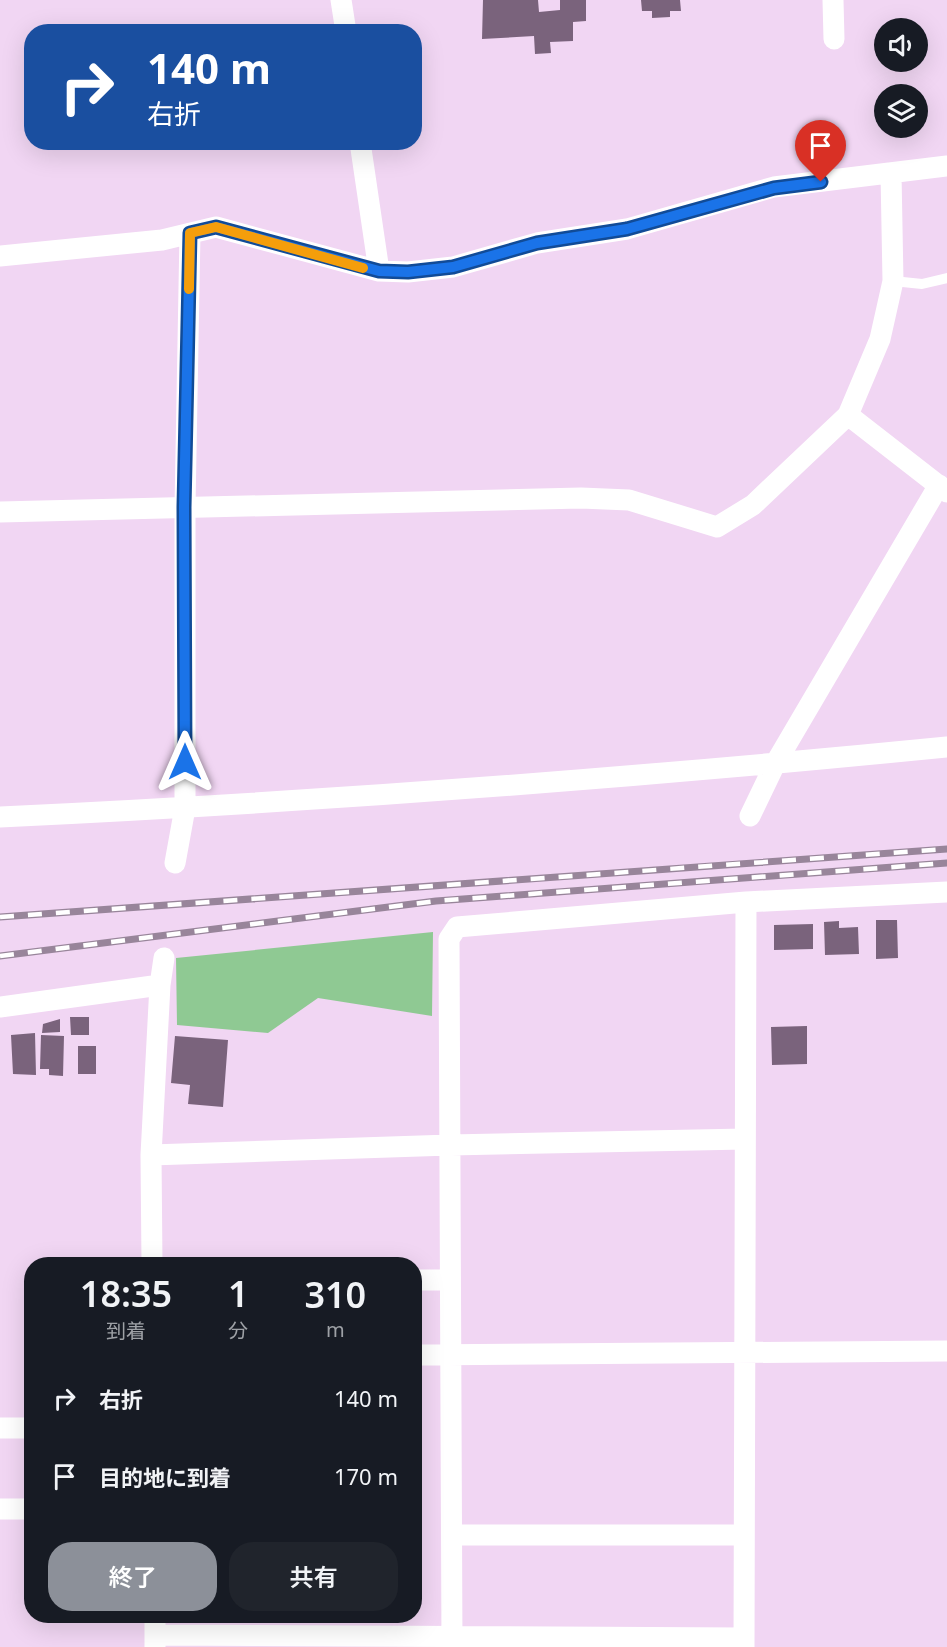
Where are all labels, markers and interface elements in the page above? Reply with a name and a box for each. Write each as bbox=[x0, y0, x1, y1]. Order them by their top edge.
map controls bbox=[874, 18, 928, 138]
button: sound bbox=[874, 18, 928, 72]
text: 140 m bbox=[147, 39, 271, 96]
icon: right bbox=[48, 48, 126, 126]
button: layers bbox=[874, 84, 928, 138]
text: 右折 bbox=[147, 95, 201, 132]
pin bbox=[795, 120, 846, 182]
icon: arrive bbox=[804, 129, 837, 162]
position arrow bbox=[153, 730, 217, 794]
text: 18:35 bbox=[80, 1269, 172, 1318]
text: 1 bbox=[228, 1269, 249, 1318]
text: 310 bbox=[304, 1270, 366, 1319]
text: m bbox=[326, 1316, 345, 1343]
text: 到着 bbox=[106, 1317, 146, 1344]
text: 分 bbox=[228, 1317, 248, 1344]
icon: right bbox=[48, 1382, 81, 1415]
text: 140 m bbox=[334, 1383, 398, 1413]
text: 右折 bbox=[99, 1384, 143, 1414]
icon: arrive bbox=[48, 1460, 81, 1493]
text: 170 m bbox=[334, 1461, 398, 1491]
text: 目的地に到着 bbox=[99, 1462, 231, 1492]
button: 終了 bbox=[48, 1542, 217, 1611]
button: 共有 bbox=[229, 1542, 398, 1611]

